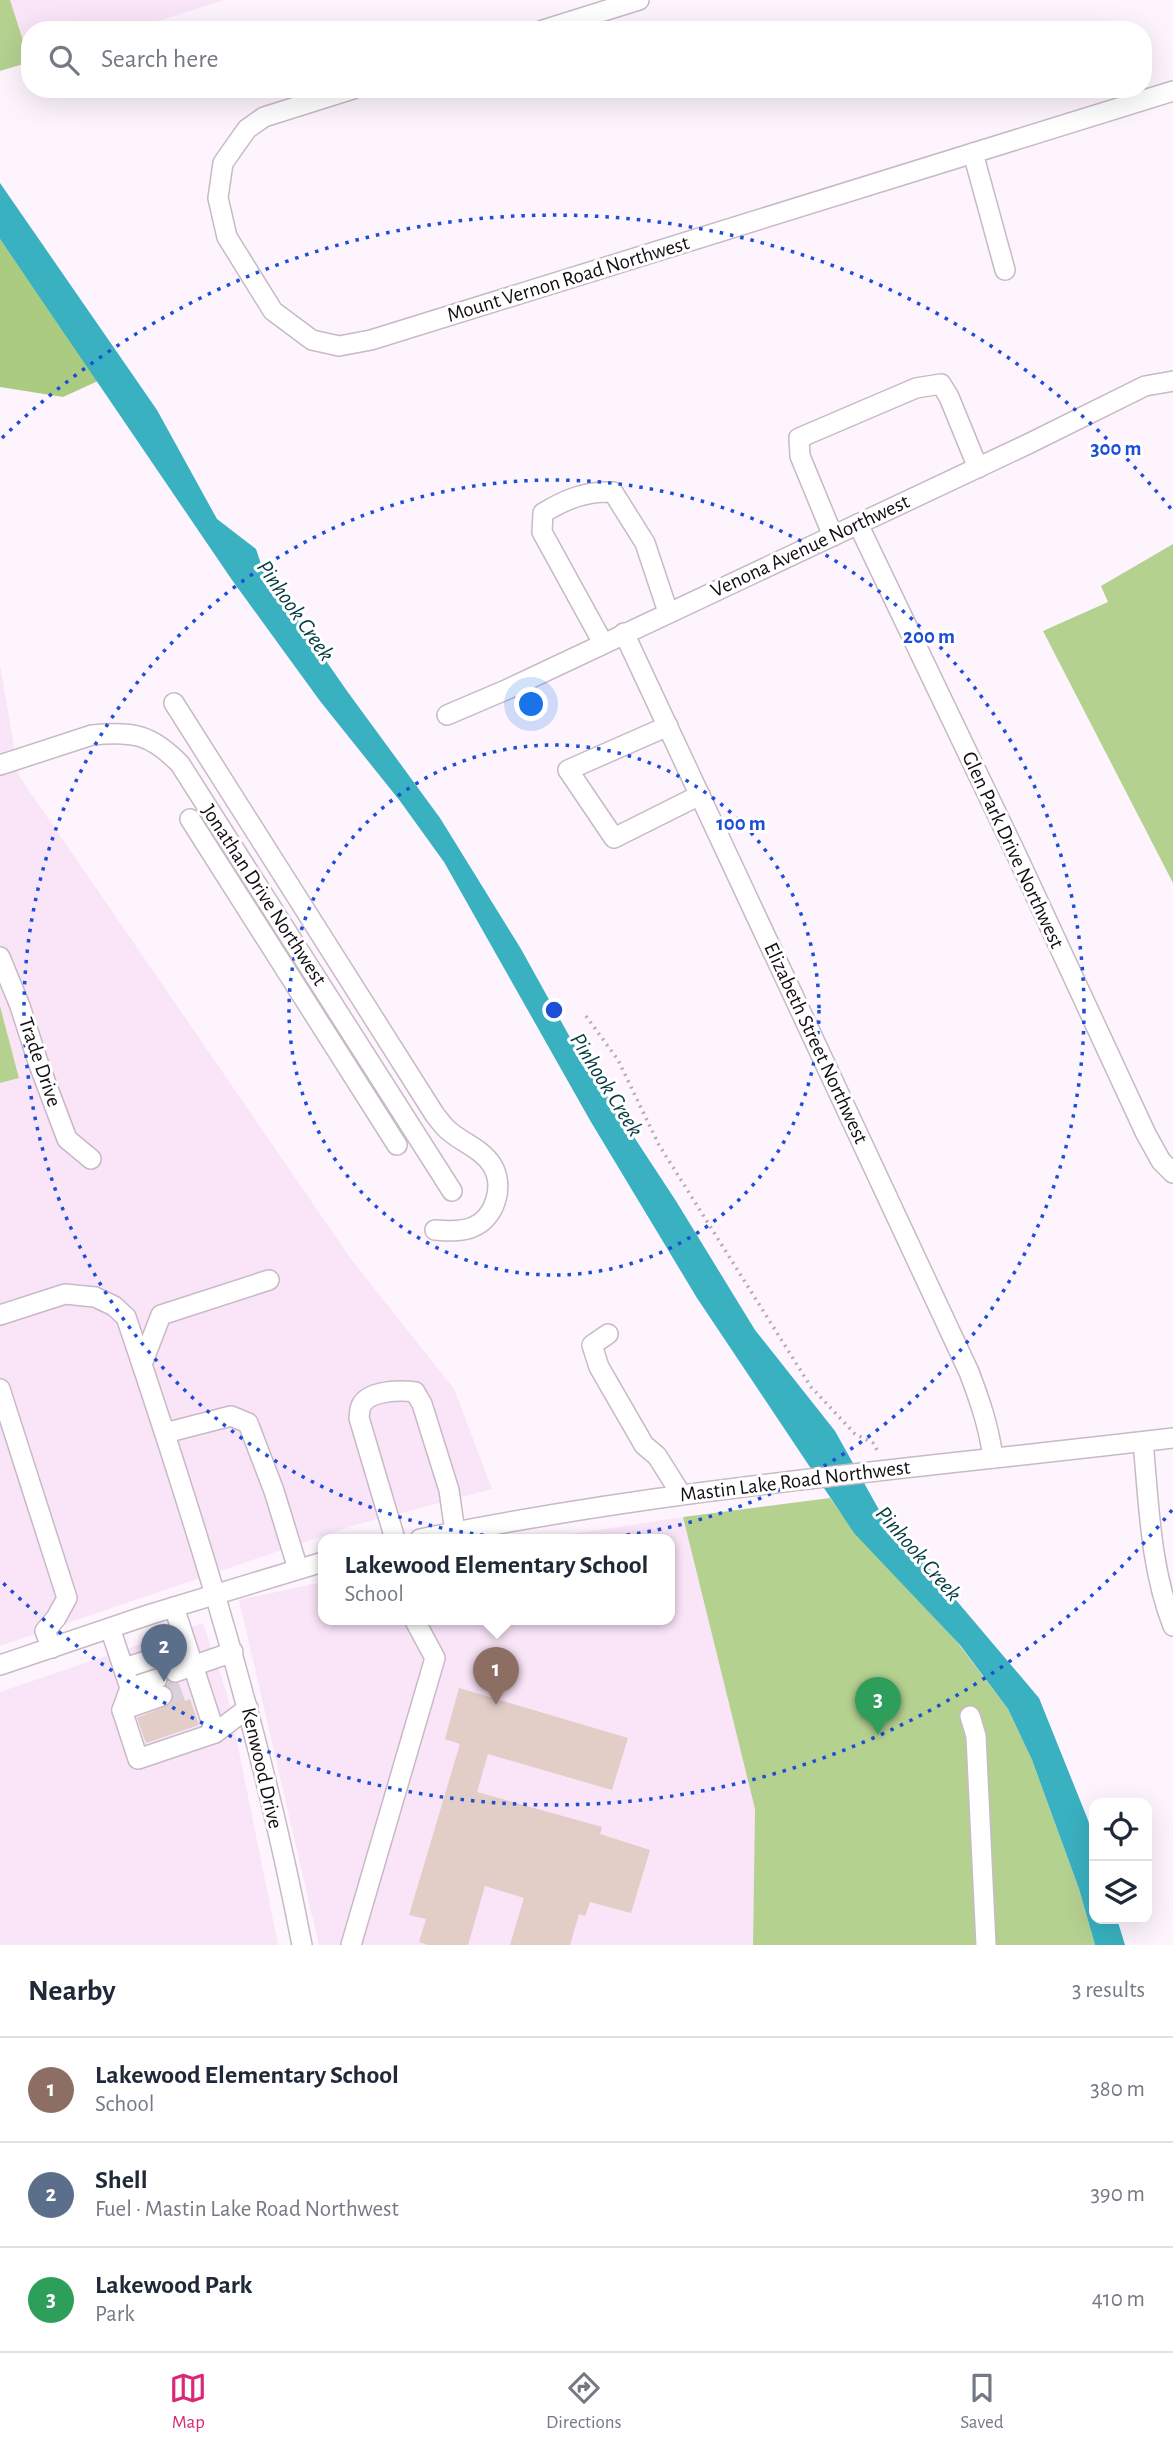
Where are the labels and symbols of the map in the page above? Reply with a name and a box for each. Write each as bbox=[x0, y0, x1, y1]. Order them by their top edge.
street label: Mount Vernon Road Northwest bbox=[445, 232, 692, 326]
text: 300 m bbox=[1090, 438, 1142, 459]
street label: Venona Avenue Northwest bbox=[708, 491, 913, 601]
water label: Pinhook Creek bbox=[252, 556, 338, 666]
text: 200 m bbox=[903, 626, 955, 647]
your location bbox=[514, 687, 548, 721]
street label: Glen Park Drive Northwest bbox=[958, 748, 1068, 952]
street label: Jonathan Drive Northwest bbox=[198, 801, 331, 990]
text: 100 m bbox=[716, 813, 766, 834]
street label: Elizabeth Street Northwest bbox=[760, 939, 872, 1147]
centre of rings bbox=[542, 998, 566, 1022]
street label: Trade Drive bbox=[15, 1015, 65, 1109]
water label: Pinhook Creek bbox=[565, 1029, 647, 1141]
street label: Mastin Lake Road Northwest bbox=[679, 1456, 912, 1506]
water label: Pinhook Creek bbox=[871, 1502, 965, 1606]
pin: 2 bbox=[141, 1624, 187, 1682]
pin: 1 bbox=[473, 1647, 519, 1705]
pin: 3 bbox=[855, 1677, 901, 1735]
street label: Kenwood Drive bbox=[238, 1705, 286, 1831]

